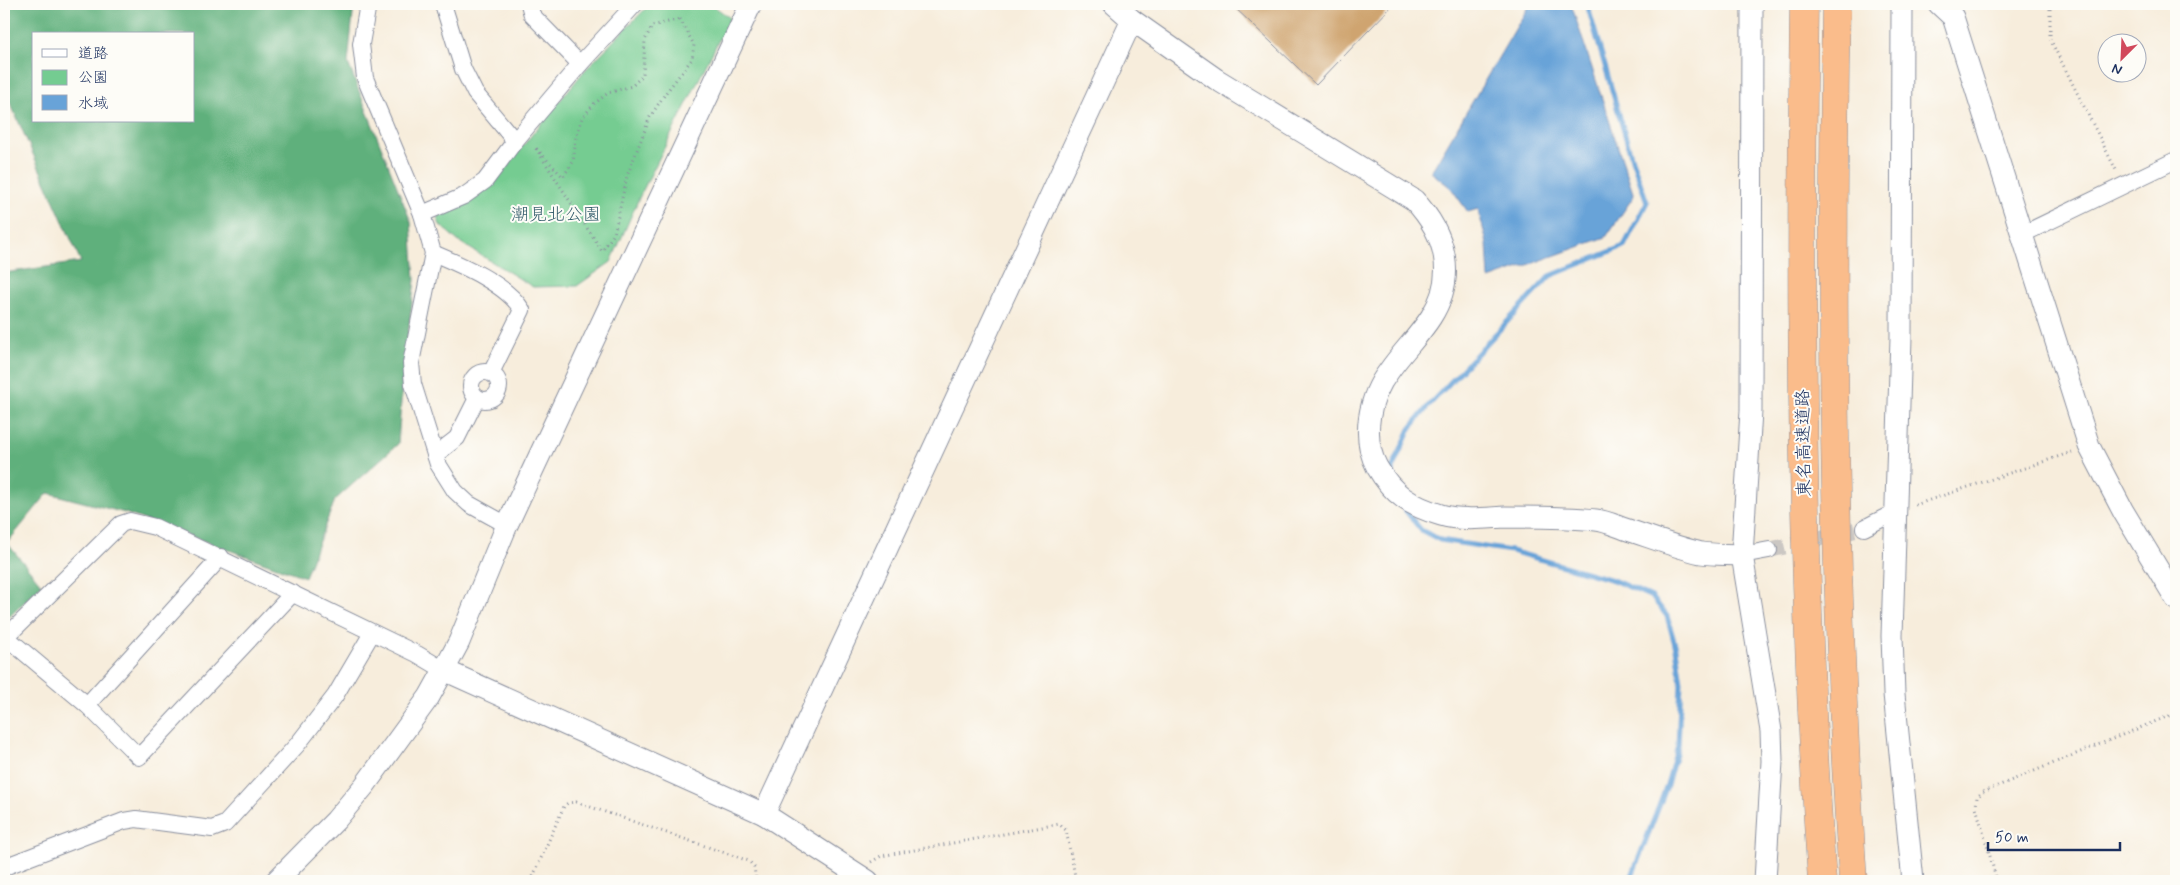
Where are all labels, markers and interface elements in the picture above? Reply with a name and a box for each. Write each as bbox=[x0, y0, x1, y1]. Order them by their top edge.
legend bbox=[32, 32, 195, 122]
north arrow bbox=[2098, 32, 2148, 82]
text: 道路 bbox=[78, 44, 108, 64]
text: N bbox=[2109, 59, 2125, 79]
text: 公園 bbox=[78, 68, 108, 88]
text: 水域 bbox=[78, 94, 108, 114]
park label: 潮見北公園 bbox=[511, 203, 601, 227]
street label: 東名高速道路 bbox=[1791, 389, 1817, 497]
scale bar bbox=[1988, 820, 2120, 852]
text: 50 m bbox=[1995, 828, 2029, 848]

